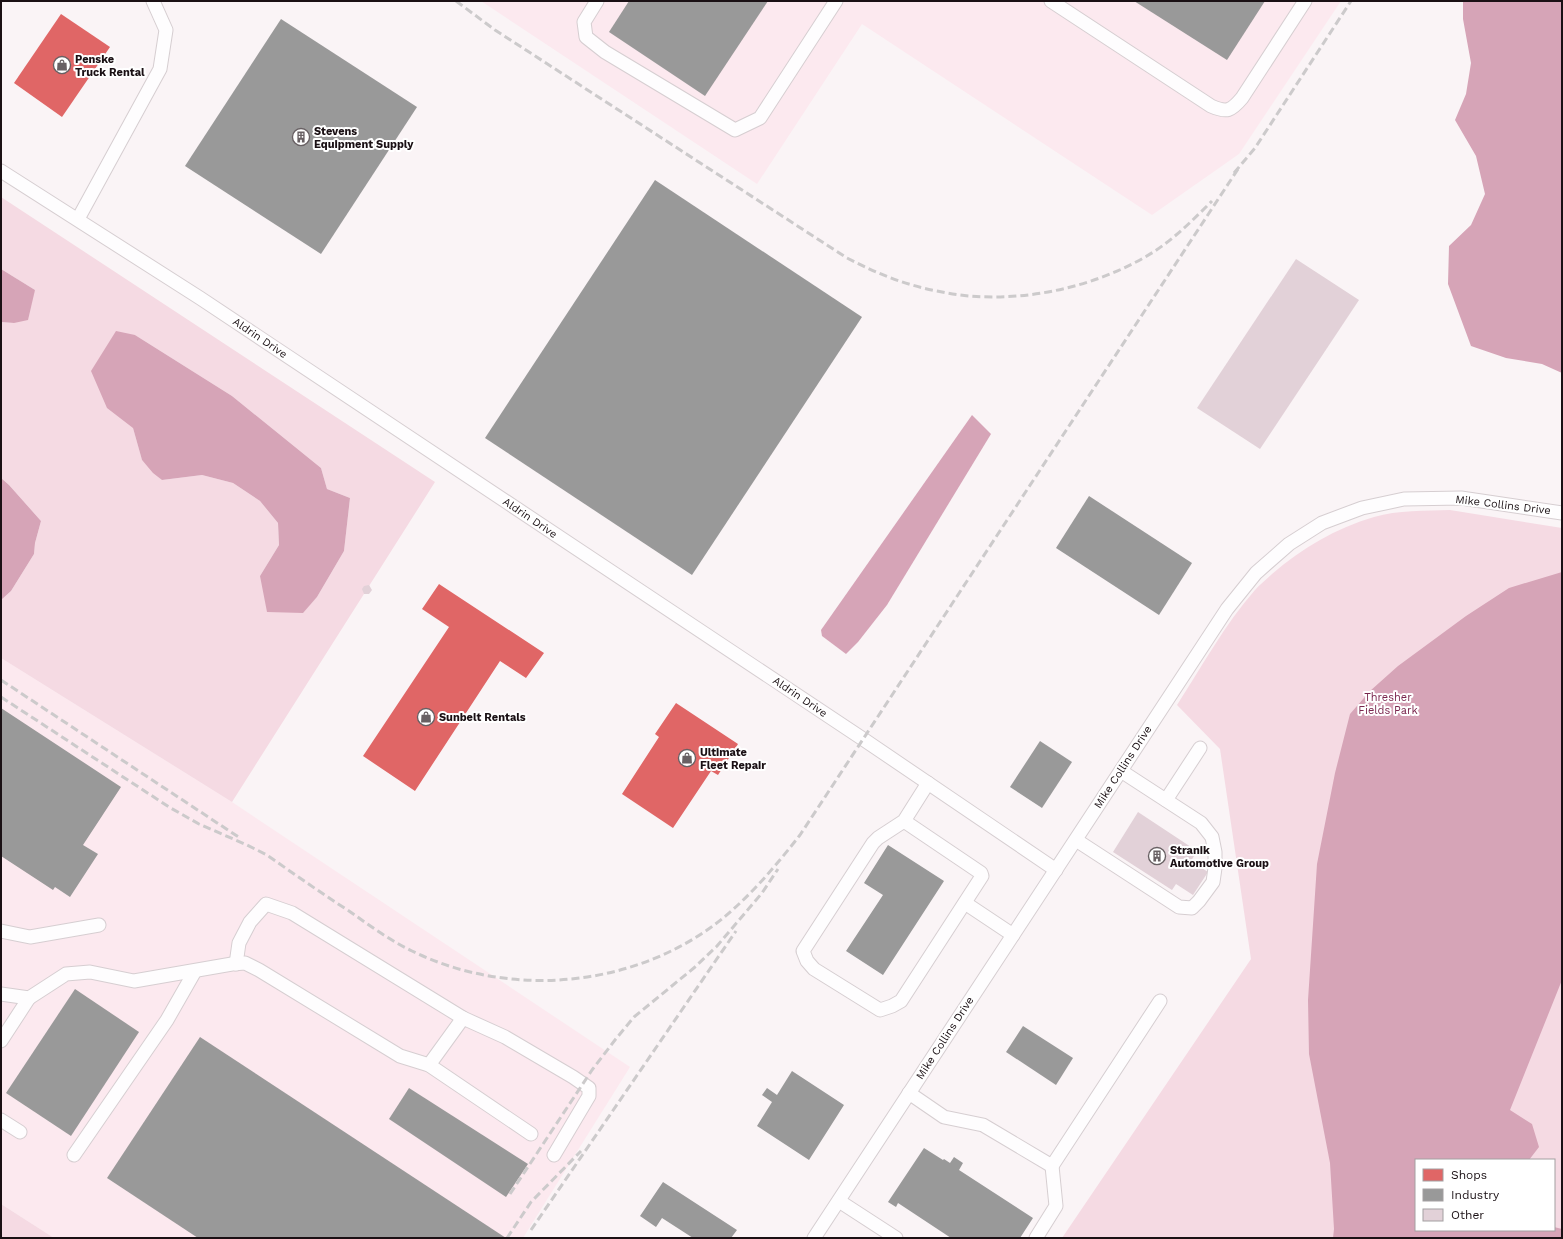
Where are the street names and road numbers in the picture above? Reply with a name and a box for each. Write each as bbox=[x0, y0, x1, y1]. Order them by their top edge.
street label: Aldrin Drive bbox=[230, 315, 290, 361]
street label: Mike Collins Drive bbox=[1455, 493, 1551, 517]
street label: Aldrin Drive bbox=[500, 495, 560, 541]
street label: Aldrin Drive bbox=[770, 674, 830, 720]
street label: Mike Collins Drive bbox=[1091, 723, 1155, 811]
street label: Mike Collins Drive bbox=[913, 994, 977, 1082]

